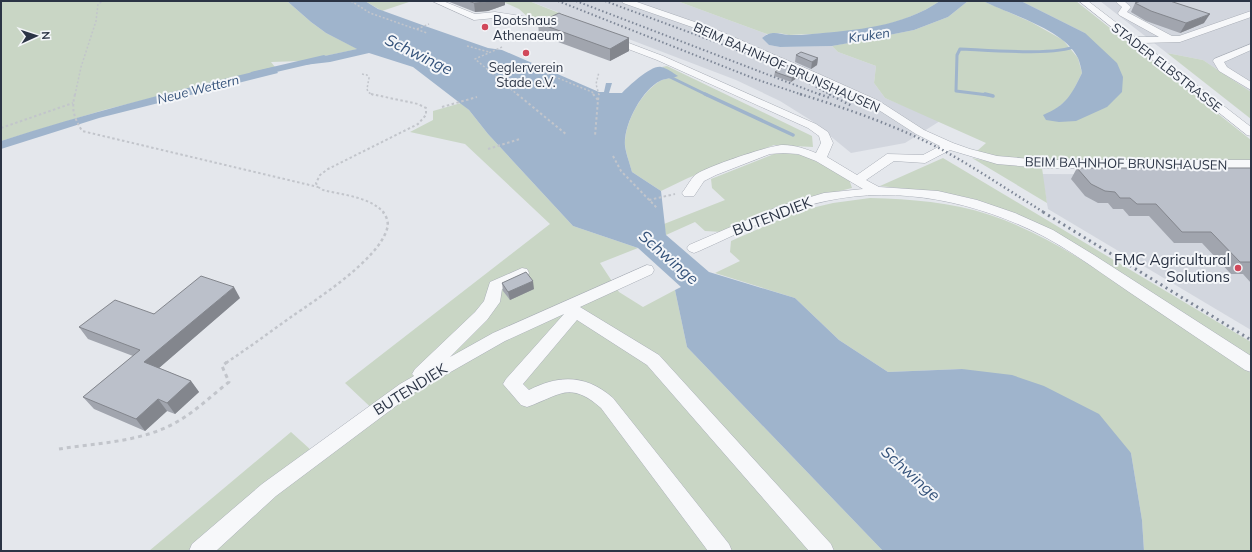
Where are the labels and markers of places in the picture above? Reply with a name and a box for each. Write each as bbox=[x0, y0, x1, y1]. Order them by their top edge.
place label: Bootshaus Athenaeum bbox=[493, 12, 563, 43]
marker: Bootshaus Athenaeum bbox=[480, 22, 490, 32]
marker: Seglerverein Stade e.V. bbox=[521, 48, 531, 58]
place label: Seglerverein Stade e.V. bbox=[489, 59, 563, 90]
place label: FMC Agricultural Solutions bbox=[1114, 250, 1230, 286]
marker: FMC Agricultural Solutions bbox=[1233, 263, 1243, 273]

